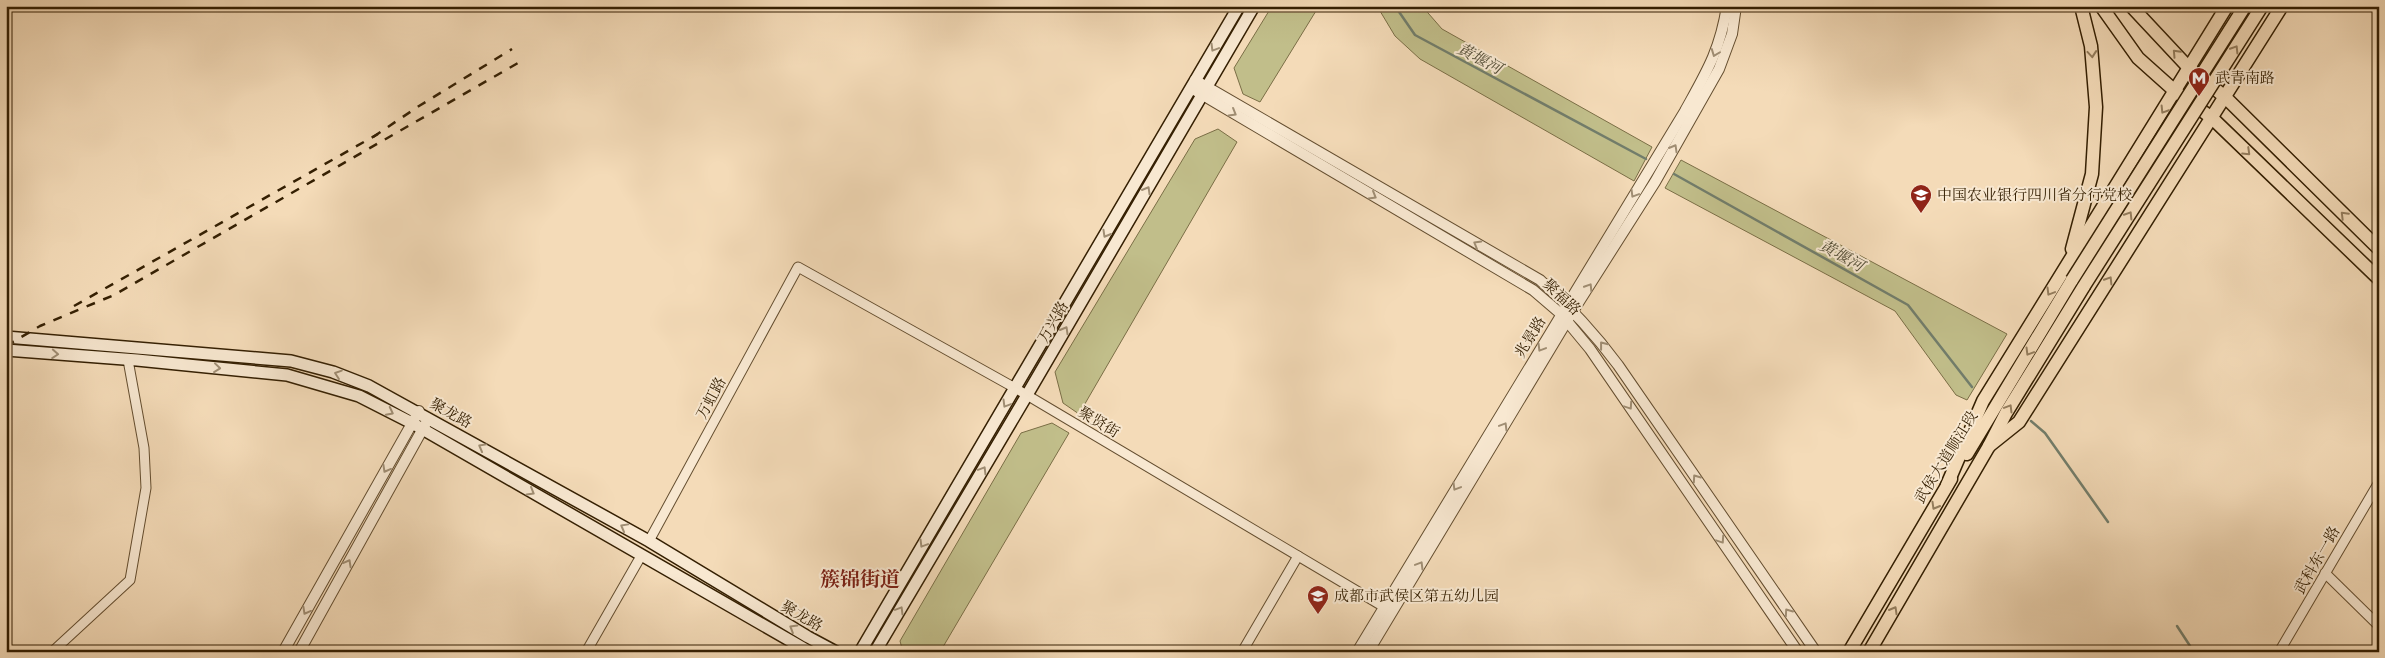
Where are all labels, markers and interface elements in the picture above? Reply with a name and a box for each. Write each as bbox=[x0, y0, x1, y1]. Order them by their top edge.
water label: 黄堰河 bbox=[1453, 40, 1508, 81]
one-way arrow bbox=[1211, 43, 1221, 52]
one-way arrow bbox=[2228, 45, 2238, 54]
one-way arrow bbox=[1711, 49, 1721, 57]
one-way arrow bbox=[2086, 50, 2097, 58]
one-way arrow bbox=[2172, 50, 2181, 59]
metro station icon: 武青南路 bbox=[2187, 66, 2211, 97]
place label: 武青南路 bbox=[2215, 69, 2275, 88]
one-way arrow bbox=[2161, 105, 2171, 114]
one-way arrow bbox=[1227, 107, 1236, 117]
one-way arrow bbox=[1667, 145, 1677, 154]
one-way arrow bbox=[2241, 146, 2250, 155]
school or university icon: 中国农业银行四川省分行党校 bbox=[1909, 183, 1933, 214]
place label: 中国农业银行四川省分行党校 bbox=[1937, 186, 2132, 205]
one-way arrow bbox=[1141, 187, 1151, 196]
one-way arrow bbox=[1631, 188, 1641, 197]
one-way arrow bbox=[1367, 189, 1376, 199]
one-way arrow bbox=[2122, 212, 2132, 221]
one-way arrow bbox=[2341, 212, 2350, 221]
one-way arrow bbox=[1102, 228, 1112, 237]
water label: 黄堰河 bbox=[1815, 236, 1869, 279]
one-way arrow bbox=[1474, 240, 1483, 250]
street label: 聚福路 bbox=[1539, 275, 1585, 320]
one-way arrow bbox=[2103, 276, 2112, 285]
one-way arrow bbox=[1582, 283, 1592, 292]
one-way arrow bbox=[2046, 286, 2056, 295]
street label: 万兴路 bbox=[1034, 298, 1073, 346]
street label: 兆景路 bbox=[1511, 313, 1550, 361]
one-way arrow bbox=[1059, 327, 1069, 336]
one-way arrow bbox=[1537, 342, 1547, 351]
one-way arrow bbox=[1600, 342, 1608, 351]
one-way arrow bbox=[2026, 347, 2036, 356]
one-way arrow bbox=[51, 348, 59, 359]
one-way arrow bbox=[213, 362, 221, 373]
one-way arrow bbox=[334, 370, 342, 380]
street label: 万虹路 bbox=[692, 374, 730, 423]
street label: 聚龙路 bbox=[426, 394, 475, 433]
one-way arrow bbox=[1003, 399, 1013, 408]
one-way arrow bbox=[1623, 400, 1632, 410]
street label: 聚贤街 bbox=[1075, 403, 1123, 442]
one-way arrow bbox=[2003, 405, 2013, 414]
one-way arrow bbox=[384, 406, 393, 416]
street label: 武侯大道顺江段 bbox=[1911, 408, 1982, 507]
one-way arrow bbox=[1498, 422, 1508, 431]
one-way arrow bbox=[479, 444, 488, 454]
one-way arrow bbox=[382, 464, 392, 473]
one-way arrow bbox=[976, 467, 986, 476]
one-way arrow bbox=[1693, 474, 1702, 484]
one-way arrow bbox=[1453, 481, 1463, 490]
one-way arrow bbox=[525, 486, 534, 496]
one-way arrow bbox=[1931, 500, 1941, 509]
street label: 武科东一路 bbox=[2290, 523, 2344, 597]
one-way arrow bbox=[620, 524, 629, 534]
one-way arrow bbox=[1715, 534, 1724, 544]
one-way arrow bbox=[920, 539, 930, 548]
one-way arrow bbox=[342, 560, 352, 569]
one-way arrow bbox=[1414, 561, 1424, 570]
district label: 簇锦街道 bbox=[820, 568, 900, 593]
school or university icon: 成都市武侯区第五幼儿园 bbox=[1306, 584, 1330, 615]
place label: 成都市武侯区第五幼儿园 bbox=[1334, 587, 1499, 606]
street label: 聚龙路 bbox=[778, 597, 826, 636]
one-way arrow bbox=[302, 605, 312, 614]
one-way arrow bbox=[893, 606, 903, 615]
one-way arrow bbox=[1887, 606, 1897, 615]
one-way arrow bbox=[1785, 608, 1794, 617]
one-way arrow bbox=[790, 625, 799, 635]

